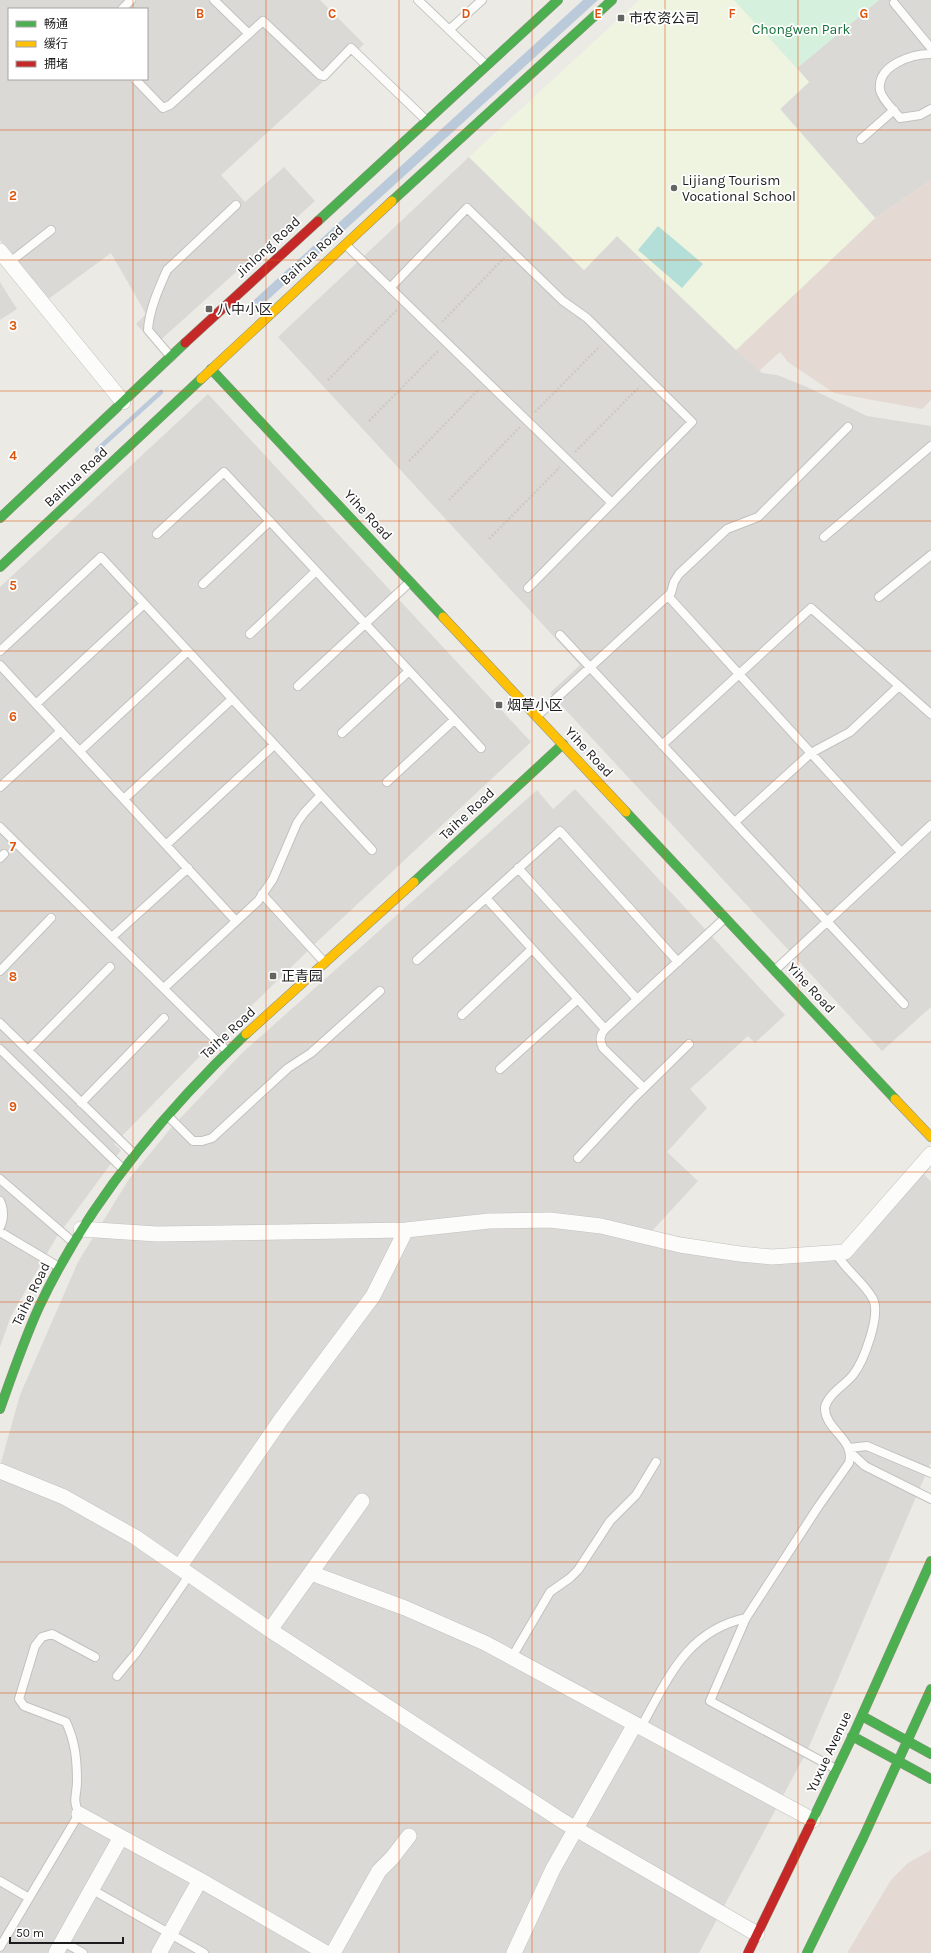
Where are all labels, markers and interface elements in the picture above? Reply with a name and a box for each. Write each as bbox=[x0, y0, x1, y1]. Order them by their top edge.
text: B bbox=[196, 6, 204, 21]
text: C bbox=[328, 6, 336, 21]
text: D bbox=[462, 6, 471, 21]
text: E bbox=[594, 6, 602, 21]
text: F bbox=[728, 6, 736, 21]
text: G bbox=[860, 6, 868, 21]
legend bbox=[8, 8, 148, 80]
place label: 市农资公司 bbox=[629, 10, 699, 27]
marker: 市农资公司 bbox=[616, 13, 626, 23]
text: 畅通 bbox=[44, 17, 68, 31]
park label: Chongwen Park bbox=[752, 21, 850, 38]
text: 缓行 bbox=[44, 37, 68, 51]
text: 拥堵 bbox=[44, 57, 68, 71]
place label: Lijiang Tourism Vocational School bbox=[682, 172, 796, 205]
marker: Lijiang Tourism Vocational School bbox=[669, 183, 679, 193]
text: 2 bbox=[9, 188, 17, 203]
street label: Jinlong Road bbox=[232, 213, 304, 281]
street label: Baihua Road bbox=[277, 221, 347, 289]
place label: 八中小区 bbox=[217, 301, 273, 318]
marker: 八中小区 bbox=[204, 304, 214, 314]
text: 3 bbox=[9, 318, 17, 333]
street label: Baihua Road bbox=[41, 443, 111, 511]
text: 4 bbox=[9, 448, 17, 463]
street label: Yihe Road bbox=[340, 486, 396, 544]
text: 5 bbox=[9, 578, 17, 593]
place label: 烟草小区 bbox=[507, 697, 563, 714]
marker: 烟草小区 bbox=[494, 700, 504, 710]
text: 6 bbox=[9, 709, 17, 724]
street label: Yihe Road bbox=[561, 723, 617, 781]
street label: Taihe Road bbox=[436, 784, 498, 844]
text: 7 bbox=[10, 839, 17, 854]
street label: Yihe Road bbox=[783, 959, 839, 1017]
place label: 正青园 bbox=[281, 968, 323, 985]
text: 8 bbox=[9, 969, 17, 984]
marker: 正青园 bbox=[268, 971, 278, 981]
street label: Taihe Road bbox=[197, 1003, 259, 1063]
text: 9 bbox=[9, 1099, 17, 1114]
street label: Taihe Road bbox=[8, 1259, 54, 1329]
street label: Yuxue Avenue bbox=[803, 1709, 855, 1795]
scale bar bbox=[10, 1919, 123, 1945]
text: 50 m bbox=[16, 1926, 44, 1940]

